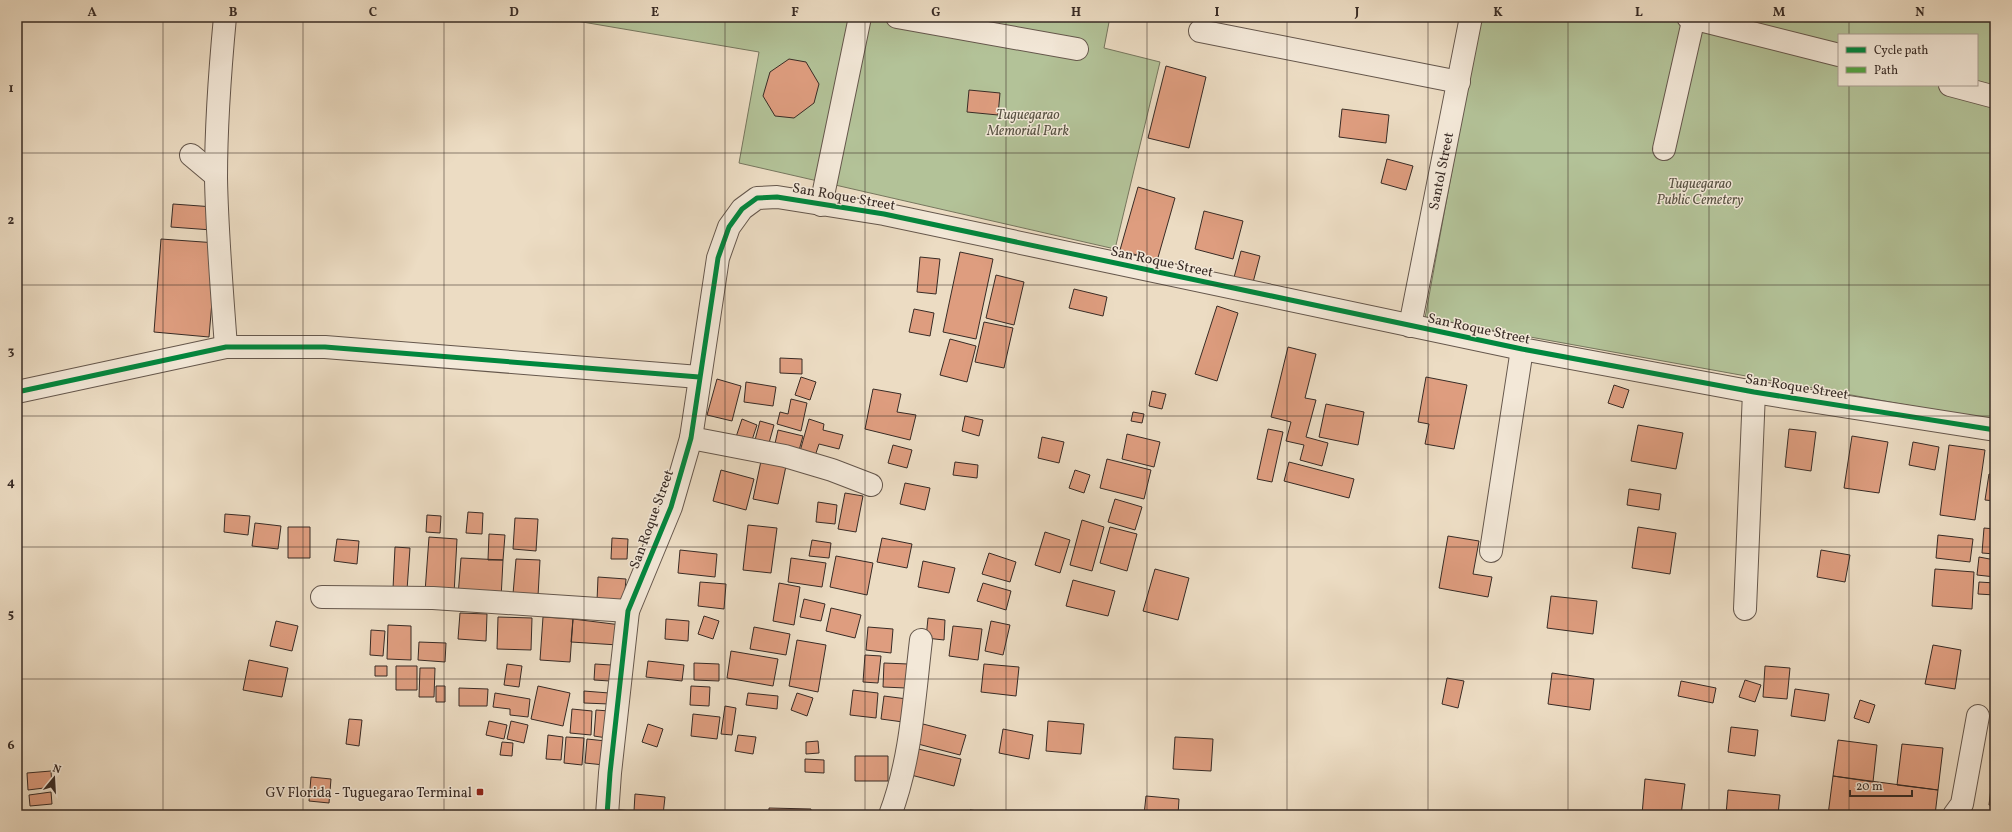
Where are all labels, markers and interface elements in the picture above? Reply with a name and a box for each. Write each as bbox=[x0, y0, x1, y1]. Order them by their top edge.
text: A bbox=[87, 4, 97, 22]
text: B bbox=[229, 4, 238, 22]
text: C bbox=[369, 4, 377, 22]
text: D bbox=[509, 4, 519, 22]
text: E bbox=[651, 4, 659, 22]
text: F bbox=[791, 4, 799, 22]
text: G bbox=[931, 4, 941, 22]
text: H bbox=[1071, 4, 1081, 22]
text: I bbox=[1215, 4, 1220, 22]
text: J bbox=[1354, 4, 1360, 22]
text: K bbox=[1493, 4, 1503, 22]
text: L bbox=[1635, 4, 1643, 22]
text: M bbox=[1773, 4, 1786, 22]
text: N bbox=[1915, 4, 1925, 22]
legend bbox=[1838, 34, 1978, 86]
text: Cycle path bbox=[1874, 43, 1929, 59]
text: Path bbox=[1874, 63, 1898, 79]
text: 1 bbox=[8, 80, 14, 98]
park label: Tuguegarao Memorial Park bbox=[986, 106, 1069, 141]
street label: Santol Street bbox=[1425, 131, 1459, 212]
park label: Tuguegarao Public Cemetery bbox=[1657, 175, 1744, 210]
street label: San Roque Street bbox=[791, 179, 897, 216]
text: 2 bbox=[8, 212, 15, 230]
street label: San Roque Street bbox=[1109, 242, 1215, 283]
street label: San Roque Street bbox=[1426, 309, 1532, 350]
text: 3 bbox=[8, 343, 15, 361]
street label: San Roque Street bbox=[1744, 370, 1850, 405]
street label: San Roque Street bbox=[626, 467, 679, 572]
text: 4 bbox=[7, 474, 15, 492]
text: 5 bbox=[8, 606, 14, 624]
text: 6 bbox=[7, 737, 15, 755]
north arrow bbox=[34, 758, 74, 798]
text: N bbox=[51, 762, 63, 778]
scale bar bbox=[1850, 772, 1912, 798]
text: 20 m bbox=[1856, 779, 1883, 795]
place label: GV Florida - Tuguegarao Terminal bbox=[265, 784, 472, 803]
marker: GV Florida - Tuguegarao Terminal bbox=[475, 787, 485, 797]

